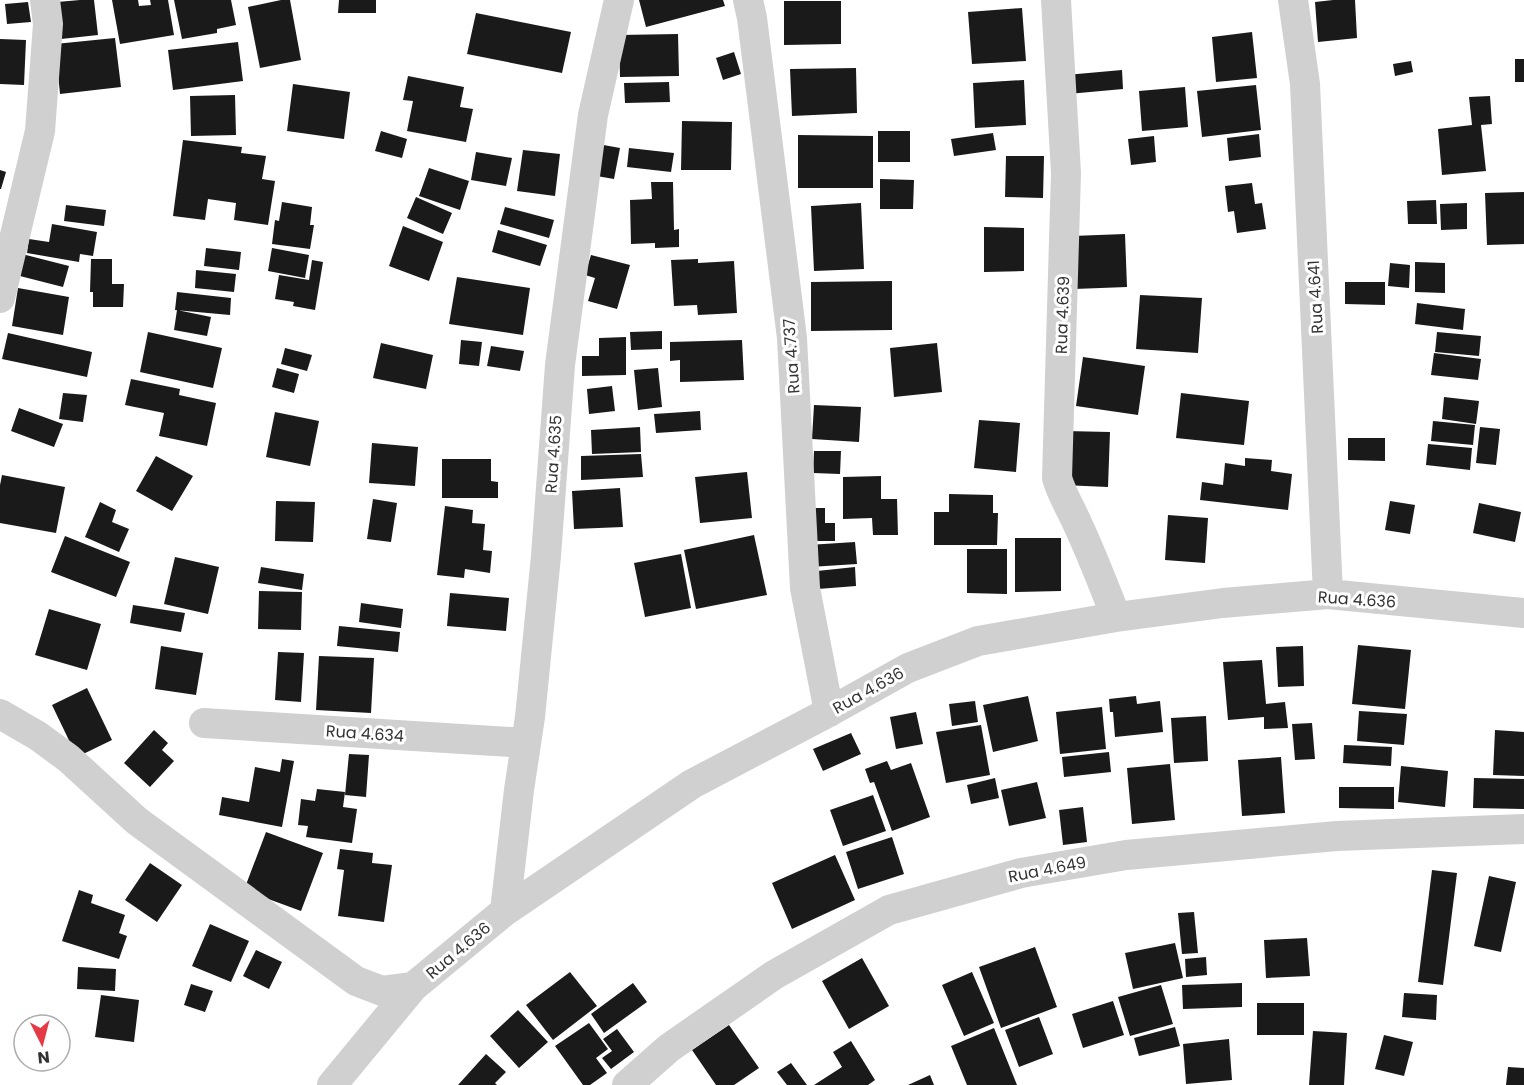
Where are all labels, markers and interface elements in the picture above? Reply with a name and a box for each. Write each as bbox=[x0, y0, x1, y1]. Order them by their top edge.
street label: Rua 4.641 bbox=[1302, 260, 1329, 334]
street label: Rua 4.639 bbox=[1050, 276, 1075, 354]
street label: Rua 4.737 bbox=[777, 317, 806, 394]
street label: Rua 4.635 bbox=[539, 414, 568, 494]
street label: Rua 4.636 bbox=[1317, 585, 1397, 614]
street label: Rua 4.636 bbox=[828, 661, 908, 719]
street label: Rua 4.634 bbox=[325, 719, 405, 748]
street label: Rua 4.649 bbox=[1006, 851, 1088, 888]
street label: Rua 4.636 bbox=[421, 916, 496, 984]
north arrow bbox=[12, 1013, 72, 1073]
text: N bbox=[36, 1045, 51, 1069]

